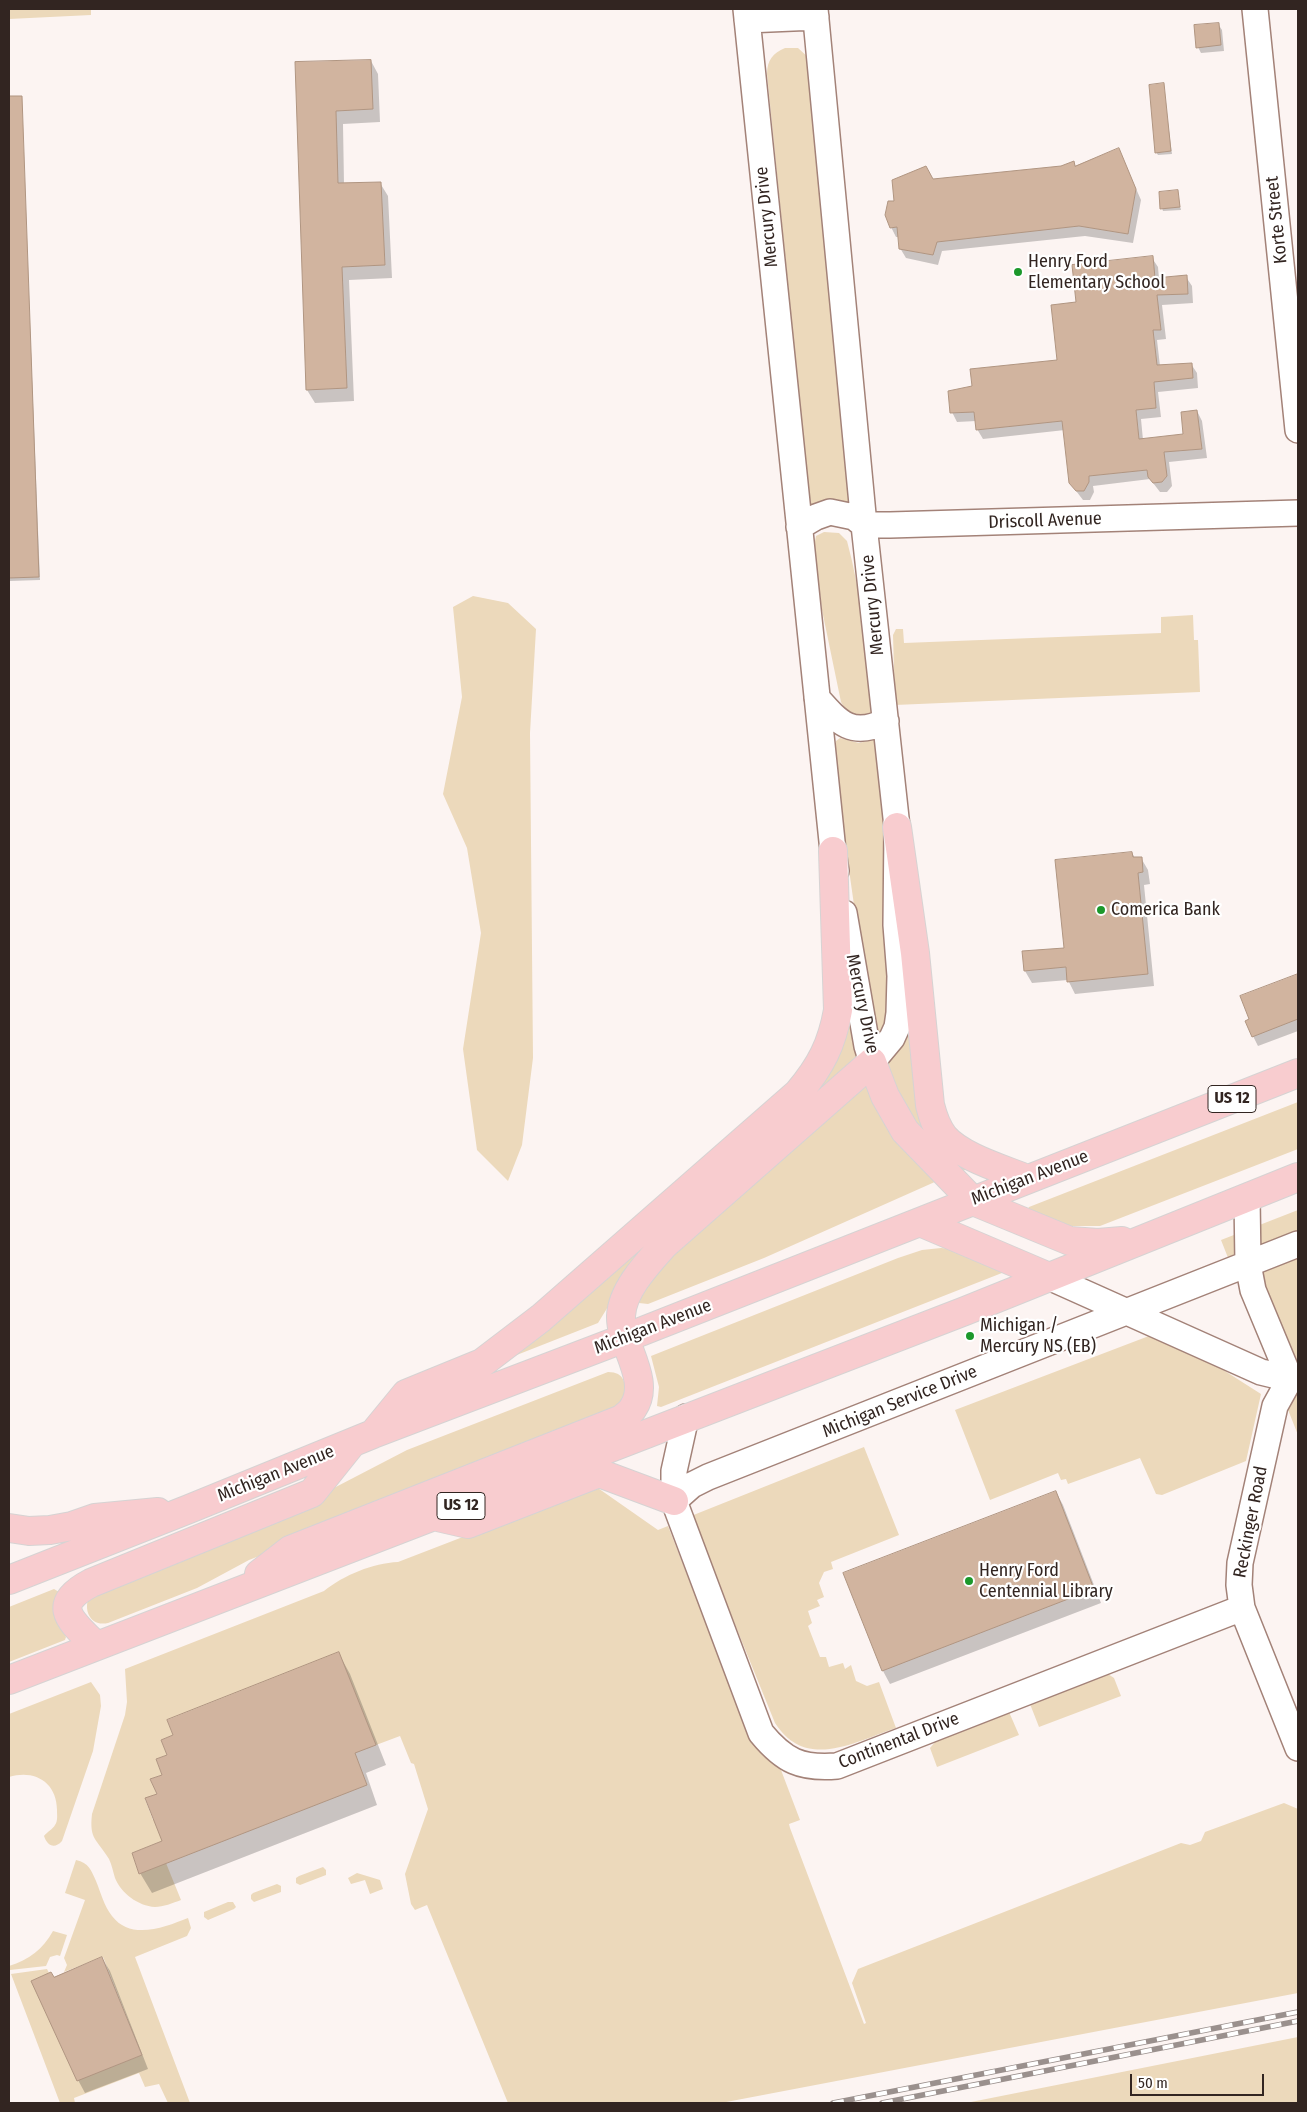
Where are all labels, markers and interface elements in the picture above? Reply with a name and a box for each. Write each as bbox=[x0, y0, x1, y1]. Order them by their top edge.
street label: Mercury Drive bbox=[751, 166, 783, 268]
street label: Korte Street bbox=[1262, 175, 1292, 265]
place label: Henry Ford Elementary School bbox=[1028, 251, 1165, 294]
marker: Henry Ford Elementary School bbox=[1012, 266, 1024, 278]
street label: Driscoll Avenue bbox=[988, 508, 1102, 534]
street label: Mercury Drive bbox=[857, 554, 889, 656]
place label: Comerica Bank bbox=[1111, 899, 1220, 921]
marker: Comerica Bank bbox=[1095, 904, 1107, 916]
street label: Mercury Drive bbox=[841, 952, 883, 1056]
road number: US 12 bbox=[1208, 1086, 1256, 1112]
street label: Michigan Avenue bbox=[968, 1146, 1092, 1210]
street label: Michigan Avenue bbox=[591, 1295, 715, 1359]
place label: Michigan / Mercury NS (EB) bbox=[980, 1315, 1096, 1358]
marker: Michigan / Mercury NS (EB) bbox=[964, 1330, 976, 1342]
street label: Michigan Service Drive bbox=[819, 1361, 981, 1443]
street label: Michigan Avenue bbox=[215, 1441, 337, 1507]
street label: Reckinger Road bbox=[1230, 1464, 1272, 1580]
road number: US 12 bbox=[437, 1492, 485, 1520]
place label: Henry Ford Centennial Library bbox=[979, 1560, 1113, 1602]
marker: Henry Ford Centennial Library bbox=[963, 1575, 975, 1587]
street label: Continental Drive bbox=[836, 1708, 962, 1774]
scale bar bbox=[1132, 2064, 1266, 2096]
text: 50 m bbox=[1138, 2074, 1168, 2092]

